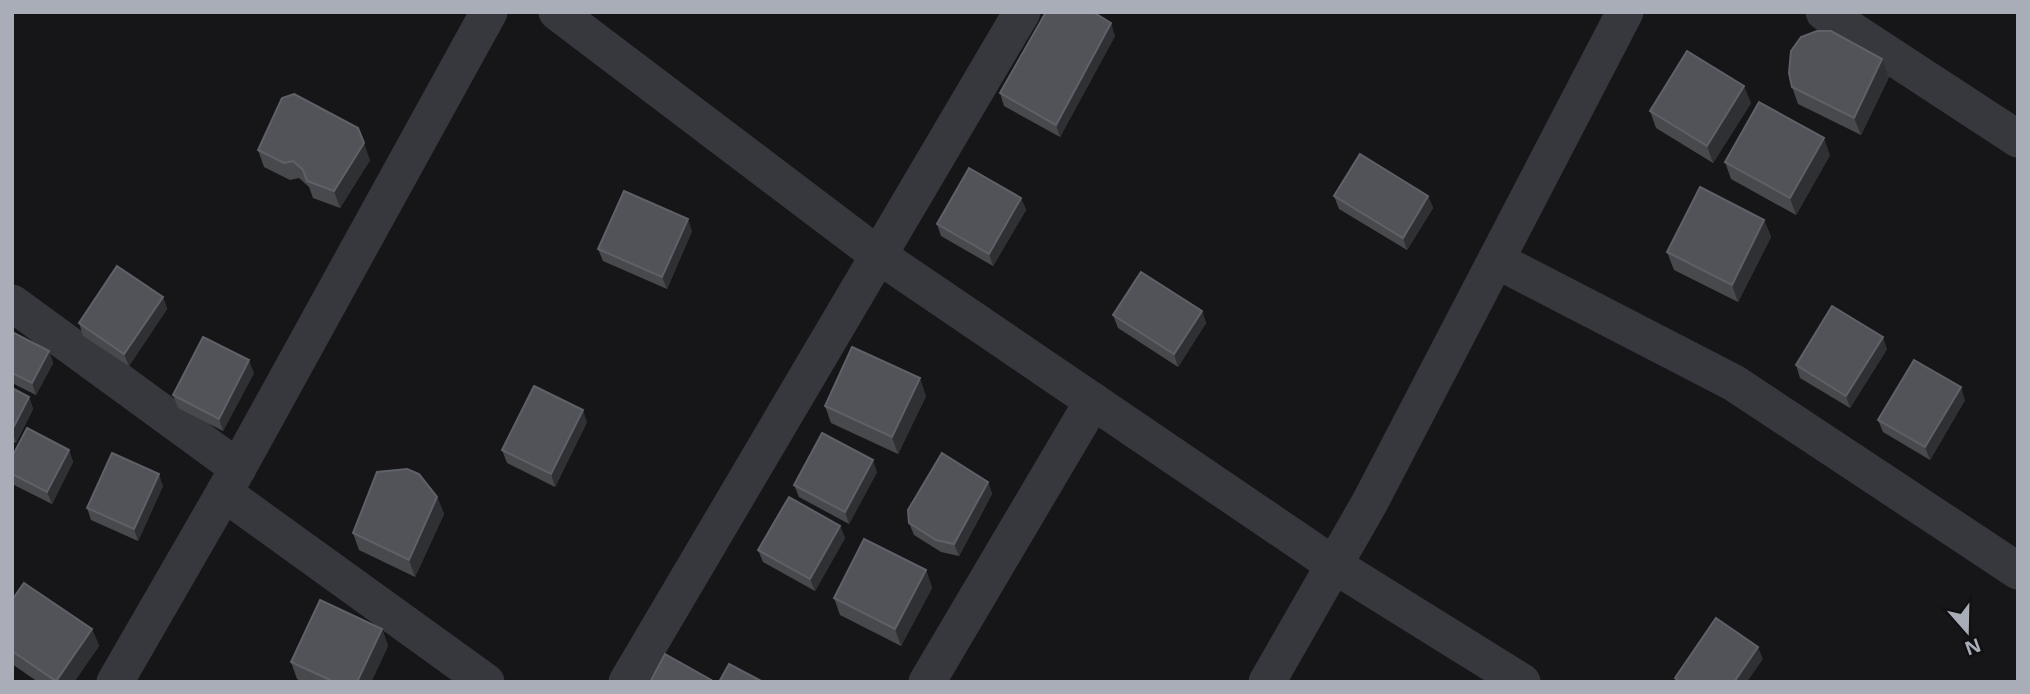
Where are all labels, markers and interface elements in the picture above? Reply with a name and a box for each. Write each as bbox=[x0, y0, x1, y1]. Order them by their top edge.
north arrow bbox=[1932, 596, 2002, 666]
text: N bbox=[1961, 632, 1985, 662]

